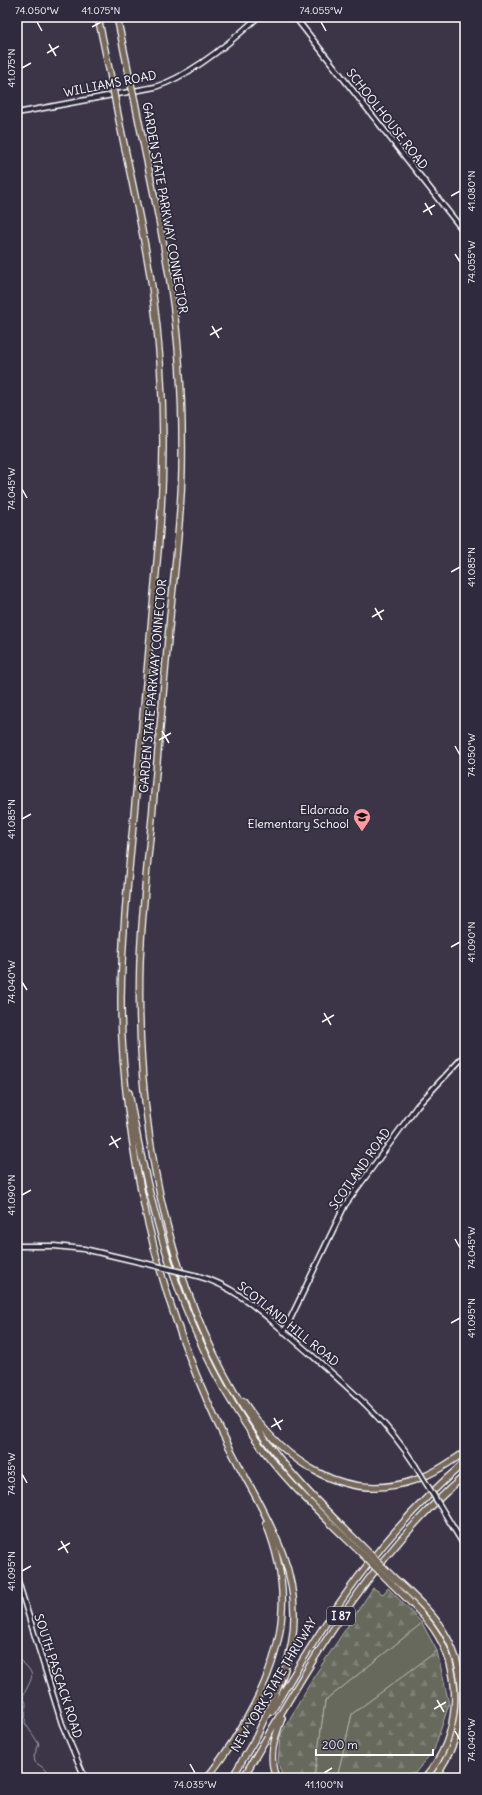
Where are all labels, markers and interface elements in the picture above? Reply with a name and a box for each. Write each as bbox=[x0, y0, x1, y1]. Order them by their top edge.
text: 74.050°W bbox=[15, 4, 59, 17]
text: 41.075°N bbox=[81, 4, 121, 17]
text: 74.055°W bbox=[299, 4, 343, 17]
text: 41.075°N bbox=[5, 48, 18, 88]
street label: SCHOOLHOUSE ROAD bbox=[343, 65, 431, 172]
street label: WILLIAMS ROAD bbox=[62, 67, 158, 100]
street label: GARDEN STATE PARKWAY CONNECTOR bbox=[139, 101, 192, 315]
text: 41.080°N bbox=[465, 171, 478, 211]
text: 74.055°W bbox=[465, 240, 478, 284]
text: 74.045°W bbox=[5, 467, 18, 511]
text: 41.085°N bbox=[465, 547, 478, 587]
street label: GARDEN STATE PARKWAY CONNECTOR bbox=[136, 578, 169, 793]
text: 74.050°W bbox=[465, 733, 478, 777]
text: 41.085°N bbox=[5, 799, 18, 839]
place label: Eldorado Elementary School bbox=[248, 802, 349, 831]
school or university icon: Eldorado Elementary School bbox=[352, 807, 372, 832]
text: 41.090°N bbox=[465, 922, 478, 962]
text: 74.040°W bbox=[5, 960, 18, 1004]
street label: SCOTLAND ROAD bbox=[326, 1125, 393, 1213]
text: 41.090°N bbox=[5, 1175, 18, 1215]
text: 74.045°W bbox=[465, 1226, 478, 1270]
street label: SCOTLAND HILL ROAD bbox=[235, 1278, 342, 1369]
text: 41.095°N bbox=[465, 1298, 478, 1338]
text: 74.035°W bbox=[5, 1453, 18, 1495]
text: 41.095°N bbox=[5, 1551, 18, 1591]
road number: I 87 bbox=[327, 1607, 355, 1625]
street label: SOUTH PASCACK ROAD bbox=[31, 1612, 86, 1740]
street label: NEW YORK STATE THRUWAY bbox=[228, 1615, 320, 1754]
text: 74.040°W bbox=[465, 1718, 478, 1762]
scale bar bbox=[316, 1731, 433, 1757]
text: 200 m bbox=[322, 1737, 358, 1752]
text: 74.035°W bbox=[174, 1778, 216, 1791]
text: 41.100°N bbox=[305, 1778, 343, 1791]

